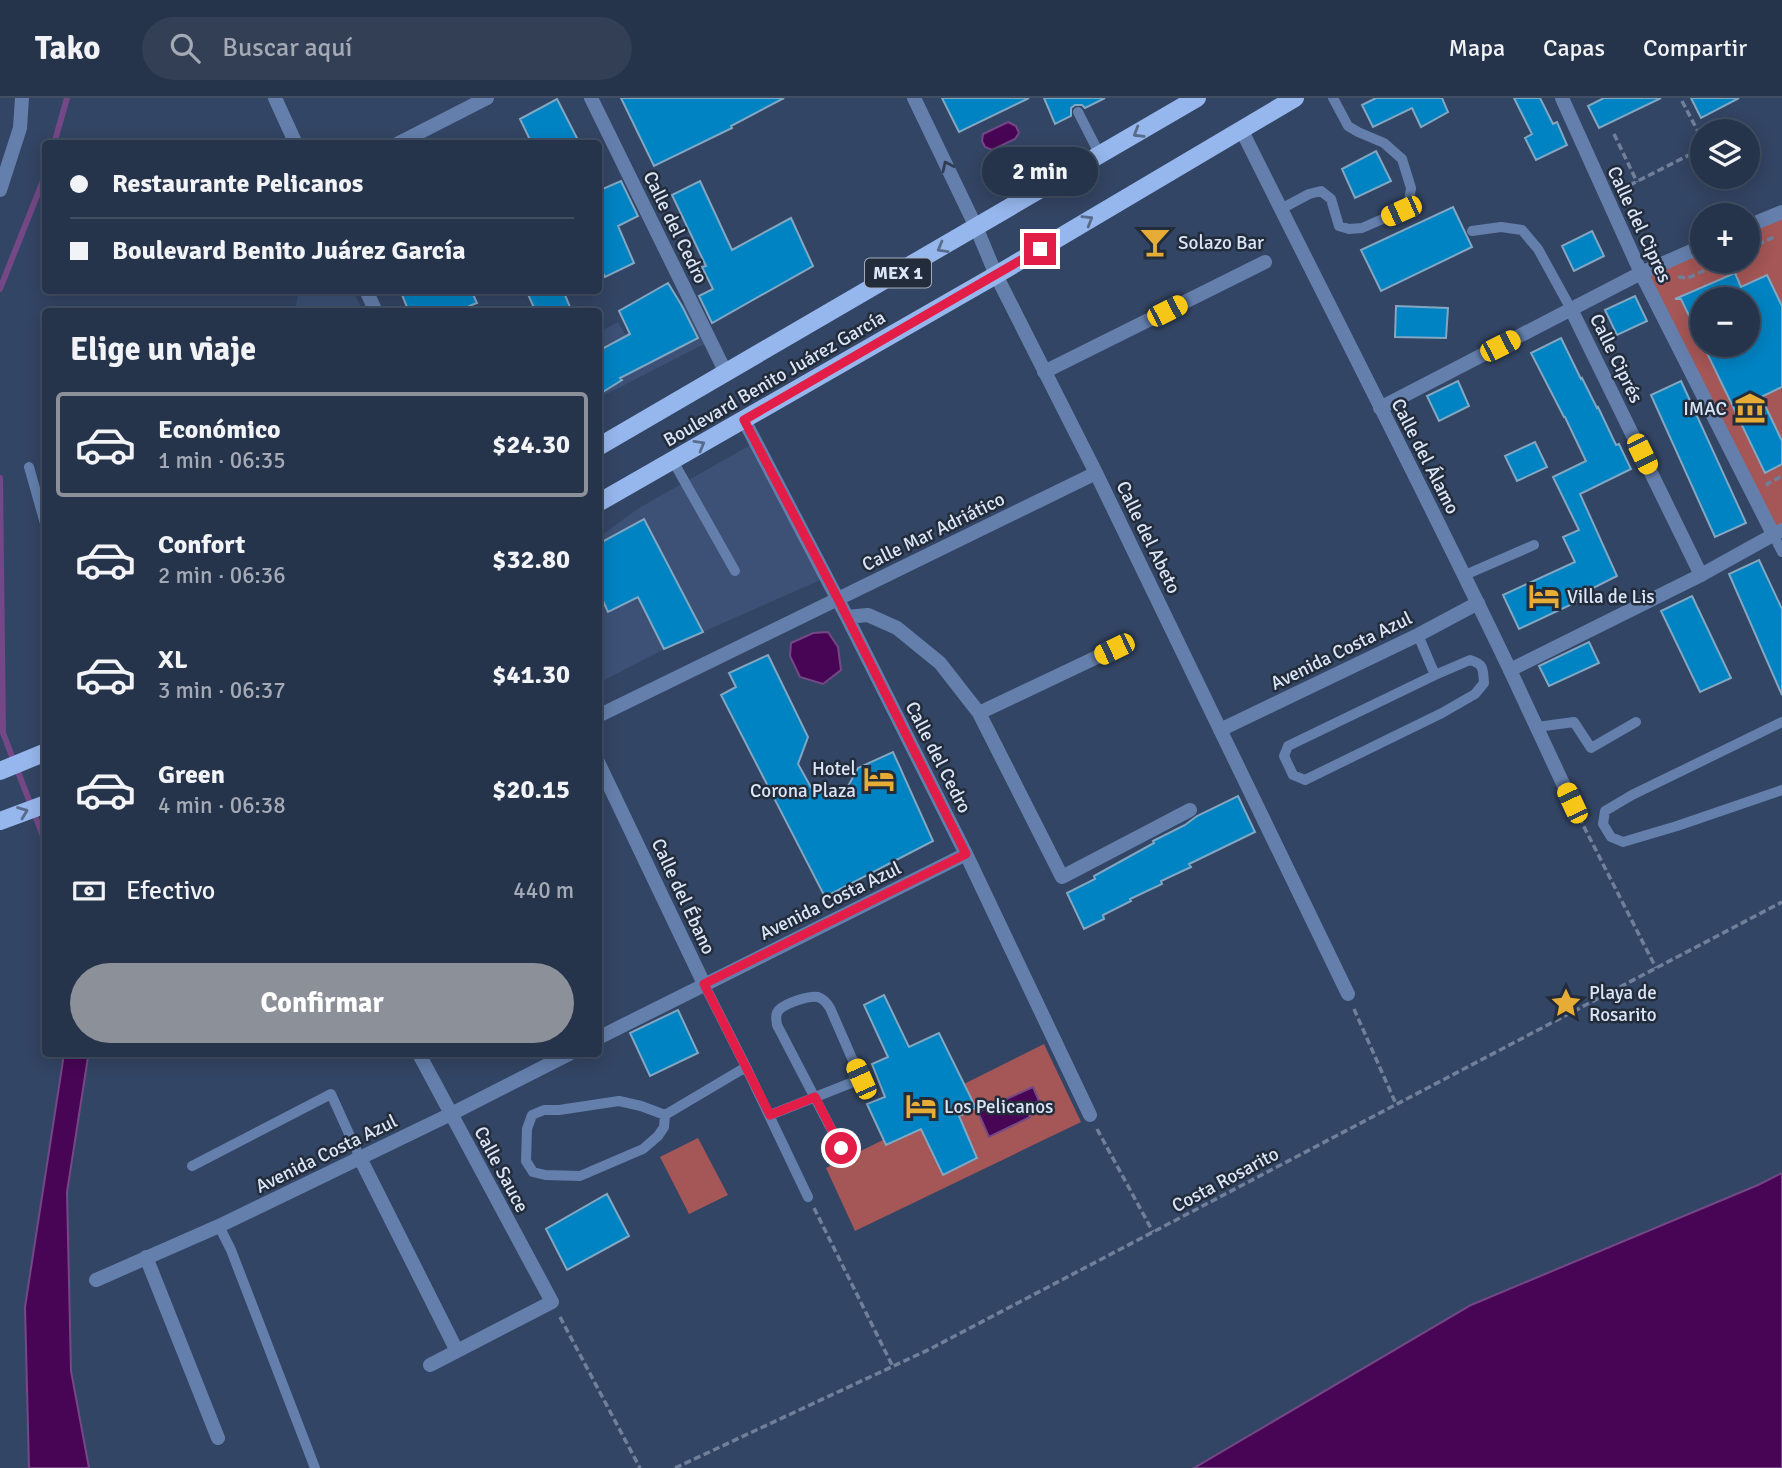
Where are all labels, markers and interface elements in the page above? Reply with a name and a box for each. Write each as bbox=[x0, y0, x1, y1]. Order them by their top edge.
search box bbox=[142, 17, 632, 80]
text: Tako bbox=[35, 28, 100, 69]
icon: search bbox=[166, 29, 204, 67]
text: Buscar aquí bbox=[222, 32, 352, 64]
text: Mapa bbox=[1449, 33, 1505, 63]
text: Capas bbox=[1543, 33, 1605, 63]
text: Compartir bbox=[1643, 33, 1747, 63]
map controls bbox=[1690, 119, 1760, 357]
button: layers bbox=[1690, 119, 1760, 189]
one-way arrow bbox=[1132, 124, 1145, 137]
callout: 2 min bbox=[982, 148, 1098, 197]
text: 2 min bbox=[1012, 157, 1068, 186]
one-way arrow bbox=[941, 161, 955, 173]
street label: Calle del Cipres bbox=[1602, 162, 1677, 287]
street label: Calle del Cedro bbox=[638, 167, 713, 288]
text: Restaurante Pelicanos bbox=[112, 168, 363, 200]
car bbox=[1378, 193, 1425, 229]
button: + bbox=[1690, 203, 1760, 273]
one-way arrow bbox=[1081, 216, 1094, 229]
bar icon: Solazo Bar bbox=[1138, 225, 1172, 259]
place label: Solazo Bar bbox=[1178, 231, 1264, 255]
route end bbox=[1024, 233, 1056, 265]
text: Boulevard Benito Juárez García bbox=[112, 235, 466, 267]
one-way arrow bbox=[936, 240, 949, 253]
road number: MEX 1 bbox=[865, 258, 931, 288]
button: − bbox=[1690, 287, 1760, 357]
car bbox=[1144, 292, 1191, 330]
street label: Boulevard Benito Juárez García bbox=[659, 305, 890, 452]
street label: Calle Ciprés bbox=[1584, 310, 1648, 407]
car bbox=[1477, 327, 1524, 365]
text: Elige un viaje bbox=[70, 330, 256, 369]
museum icon: IMAC bbox=[1733, 391, 1767, 425]
street label: Calle del Álamo bbox=[1386, 395, 1465, 518]
place label: IMAC bbox=[1683, 397, 1727, 421]
icon: car bbox=[74, 413, 137, 476]
text: Económico bbox=[158, 414, 281, 446]
text: $24.30 bbox=[492, 429, 570, 461]
car bbox=[1624, 431, 1661, 477]
one-way arrow bbox=[693, 440, 706, 453]
text: 1 min · 06:35 bbox=[158, 446, 286, 475]
street label: Calle del Abeto bbox=[1111, 477, 1186, 598]
street label: Calle Mar Adriático bbox=[858, 487, 1009, 577]
icon: car bbox=[74, 528, 137, 591]
text: Confort bbox=[158, 529, 245, 561]
text: $32.80 bbox=[492, 544, 570, 576]
text: 2 min · 06:36 bbox=[158, 561, 286, 590]
hotel icon: Villa de Lis bbox=[1527, 579, 1561, 613]
place label: Villa de Lis bbox=[1567, 585, 1655, 609]
street label: Avenida Costa Azul bbox=[1267, 606, 1416, 696]
car bbox=[1091, 630, 1138, 668]
icon: car bbox=[74, 643, 137, 706]
text: XL bbox=[158, 644, 188, 676]
text: $41.30 bbox=[492, 659, 570, 691]
text: 3 min · 06:37 bbox=[158, 676, 286, 705]
street label: Calle del Cedro bbox=[900, 698, 977, 817]
place label: Hotel Corona Plaza bbox=[750, 757, 856, 803]
icon: car bbox=[74, 758, 137, 821]
text: Green bbox=[158, 759, 225, 791]
hotel icon: Hotel Corona Plaza bbox=[862, 762, 896, 796]
text: $20.15 bbox=[492, 774, 570, 806]
car bbox=[1554, 780, 1591, 826]
text: 4 min · 06:38 bbox=[158, 791, 286, 820]
one-way arrow bbox=[16, 807, 28, 821]
street label: Calle del Ébano bbox=[646, 835, 721, 958]
street label: Avenida Costa Azul bbox=[756, 856, 905, 946]
icon: cash bbox=[70, 872, 108, 910]
text: Efectivo bbox=[126, 875, 215, 907]
text: 440 m bbox=[513, 876, 574, 905]
button: Confirmar bbox=[70, 963, 574, 1043]
place label: Playa de Rosarito bbox=[1589, 981, 1657, 1027]
place icon: Playa de Rosarito bbox=[1549, 986, 1583, 1020]
car bbox=[843, 1056, 880, 1102]
hotel icon: Los Pelicanos bbox=[904, 1089, 938, 1123]
place label: Los Pelicanos bbox=[944, 1095, 1053, 1119]
street label: Avenida Costa Azul bbox=[252, 1109, 401, 1199]
street label: Calle Sauce bbox=[468, 1122, 534, 1217]
route start bbox=[825, 1132, 857, 1164]
street label: Costa Rosarito bbox=[1168, 1142, 1283, 1218]

